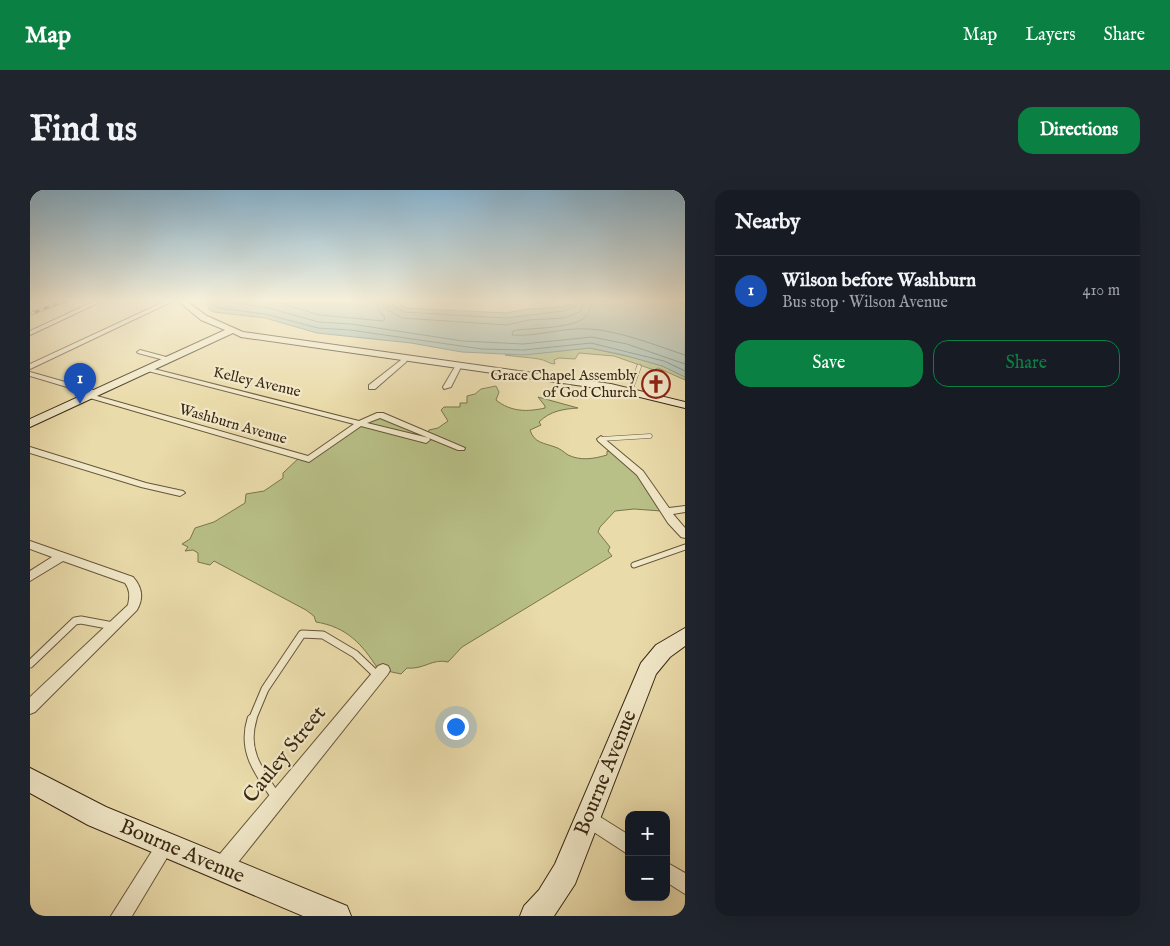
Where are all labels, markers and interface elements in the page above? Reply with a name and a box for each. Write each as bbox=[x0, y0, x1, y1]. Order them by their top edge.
text: Map bbox=[25, 20, 71, 51]
text: Map bbox=[963, 24, 997, 47]
text: Layers bbox=[1025, 24, 1076, 47]
text: Share bbox=[1104, 24, 1145, 47]
button: Directions bbox=[1018, 107, 1140, 154]
text: Find us bbox=[30, 108, 137, 153]
text: Nearby bbox=[735, 209, 800, 236]
text: Wilson before Washburn bbox=[782, 269, 976, 293]
text: 1 bbox=[748, 281, 754, 301]
text: 410 m bbox=[1083, 281, 1120, 301]
text: Bus stop · Wilson Avenue bbox=[782, 293, 948, 313]
button: Save bbox=[735, 340, 923, 387]
button: Share bbox=[933, 340, 1120, 387]
pin: 1 bbox=[64, 363, 96, 404]
street label: Kelley Avenue bbox=[211, 363, 303, 401]
place label: Grace Chapel Assembly of God Church bbox=[491, 366, 638, 402]
church icon: Grace Chapel Assembly of God Church bbox=[641, 369, 671, 399]
street label: Washburn Avenue bbox=[177, 400, 289, 449]
street label: Cauley Street bbox=[238, 701, 332, 809]
street label: Bourne Avenue bbox=[569, 706, 644, 840]
your location bbox=[443, 714, 469, 740]
map controls bbox=[625, 811, 670, 901]
button: + bbox=[625, 811, 670, 856]
street label: Bourne Avenue bbox=[115, 814, 249, 891]
button: − bbox=[625, 856, 670, 901]

